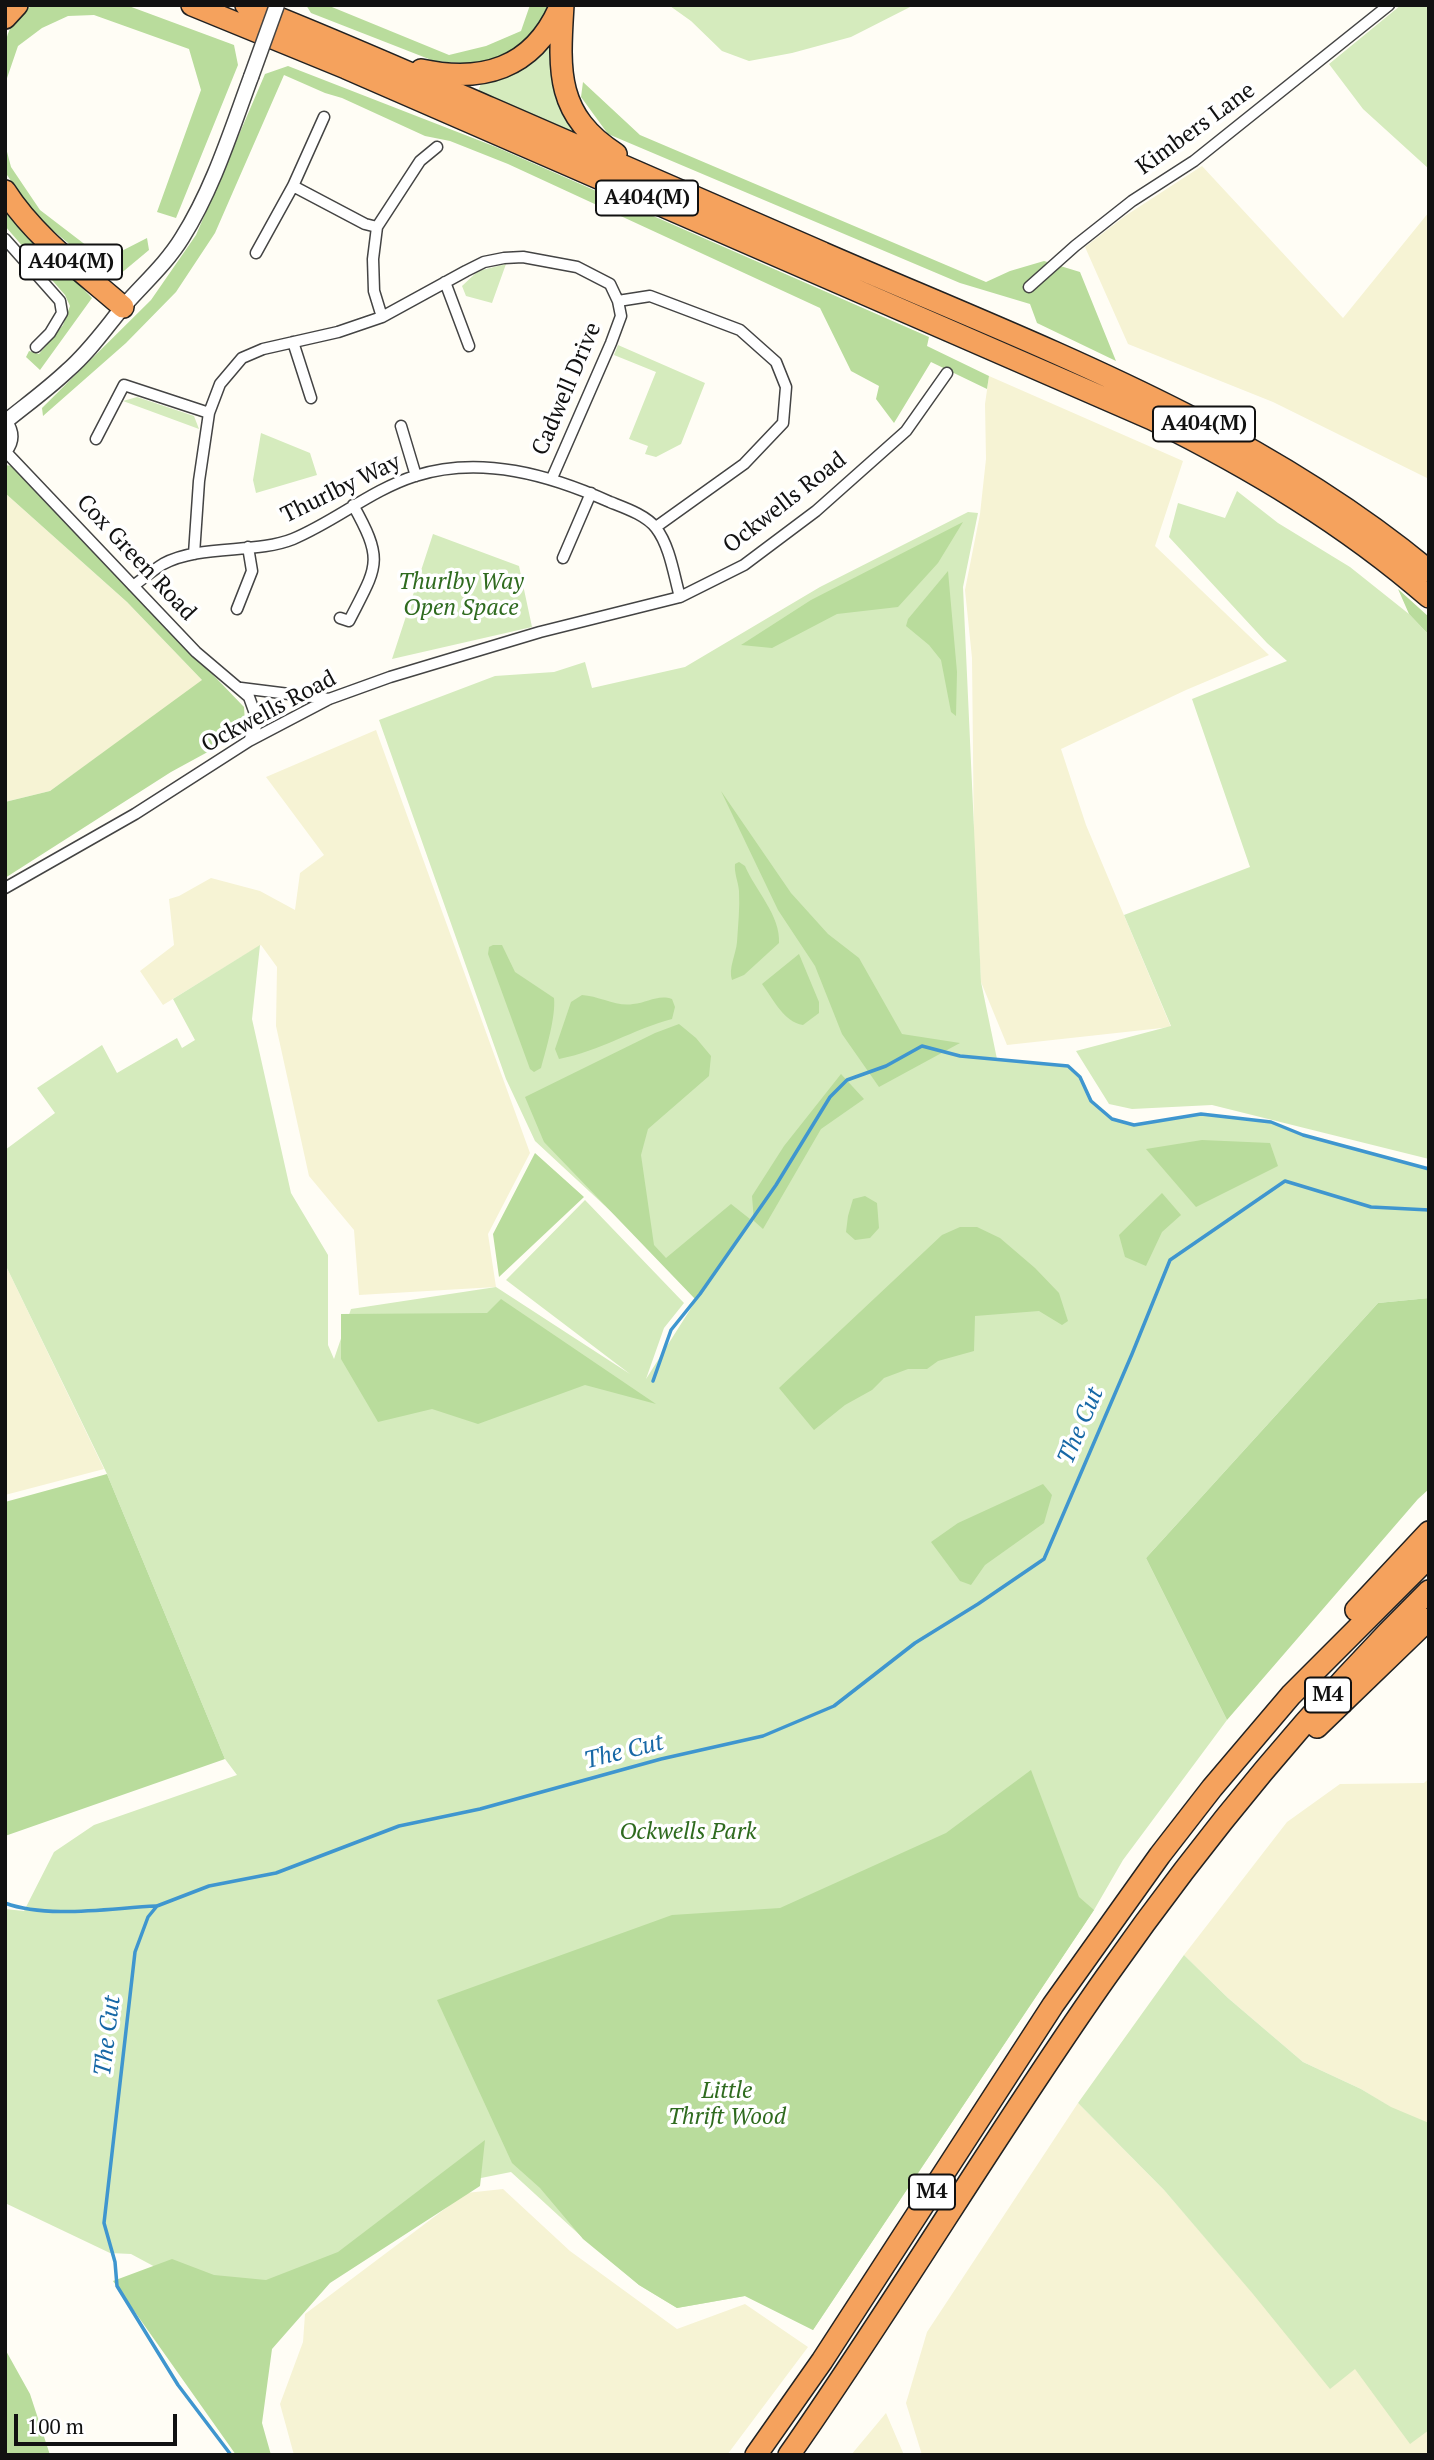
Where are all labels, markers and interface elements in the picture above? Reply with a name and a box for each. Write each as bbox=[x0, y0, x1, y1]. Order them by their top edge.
street label: Kimbers Lane bbox=[1131, 77, 1261, 181]
road number: A404(M) bbox=[596, 180, 698, 216]
road number: A404(M) bbox=[20, 244, 122, 280]
street label: Cadwell Drive bbox=[527, 318, 607, 460]
road number: A404(M) bbox=[1153, 406, 1255, 442]
street label: Ockwells Road bbox=[718, 446, 852, 560]
street label: Thurlby Way bbox=[277, 448, 405, 530]
street label: Cox Green Road bbox=[70, 489, 202, 627]
park label: Thurlby Way Open Space bbox=[398, 568, 524, 622]
street label: Ockwells Road bbox=[197, 665, 341, 759]
water label: The Cut bbox=[1052, 1383, 1110, 1469]
road number: M4 bbox=[1305, 1678, 1351, 1712]
water label: The Cut bbox=[581, 1728, 667, 1776]
park label: Ockwells Park bbox=[619, 1818, 757, 1846]
water label: The Cut bbox=[89, 1994, 127, 2078]
park label: Little Thrift Wood bbox=[668, 2077, 786, 2131]
road number: M4 bbox=[909, 2174, 955, 2210]
scale bar bbox=[18, 2400, 180, 2444]
text: 100 m bbox=[27, 2412, 84, 2440]

